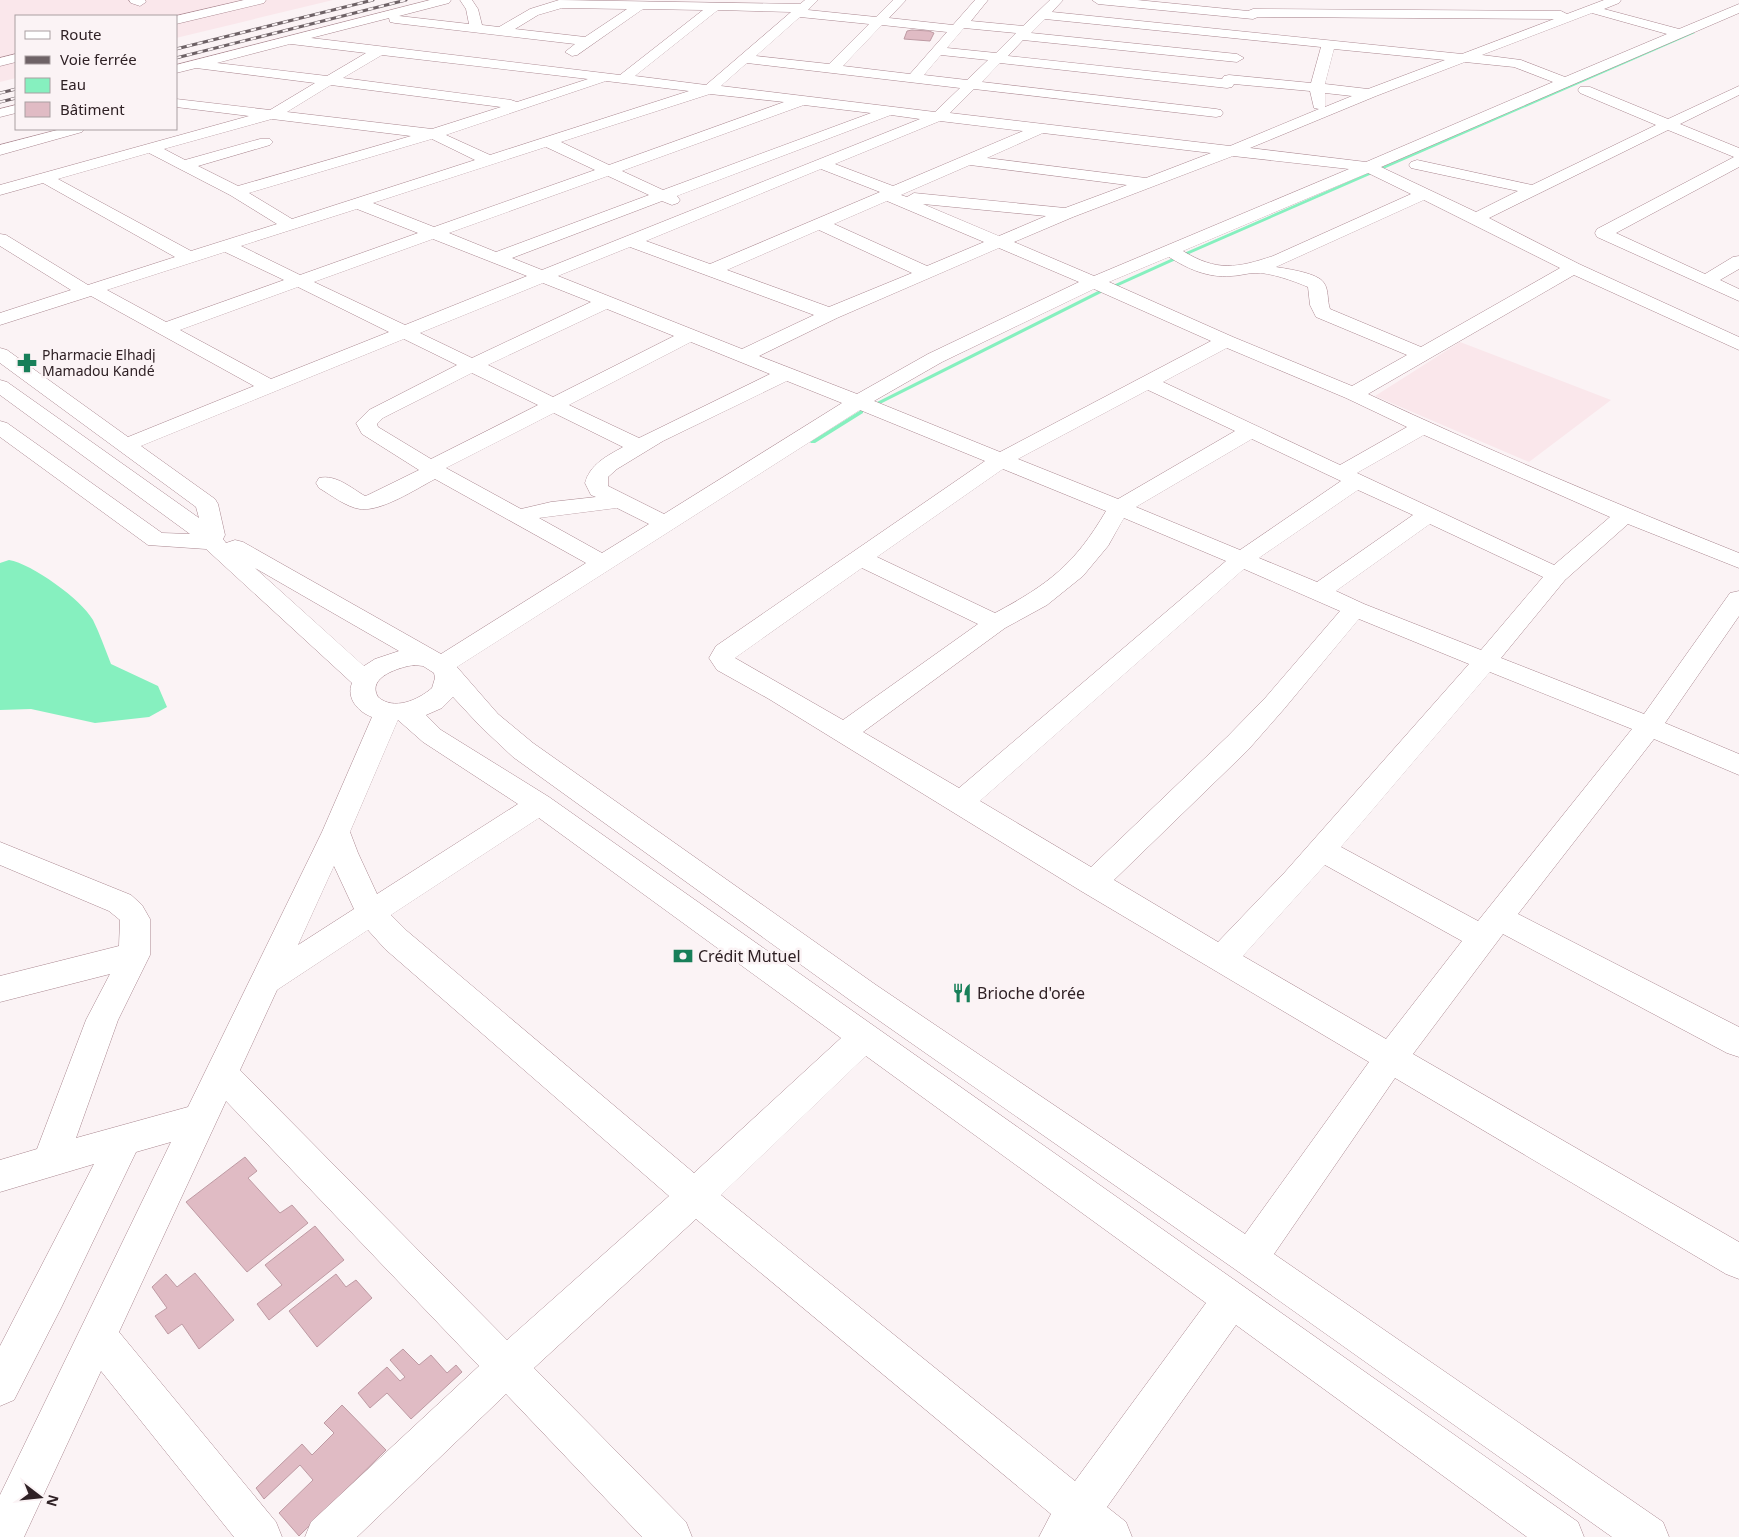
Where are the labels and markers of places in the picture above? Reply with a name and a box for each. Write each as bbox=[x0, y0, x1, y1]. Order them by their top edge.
place label: Pharmacie Elhadj Mamadou Kandé bbox=[42, 345, 156, 380]
pharmacy icon: Pharmacie Elhadj Mamadou Kandé bbox=[16, 352, 38, 374]
bank icon: Crédit Mutuel bbox=[672, 945, 694, 967]
place label: Crédit Mutuel bbox=[698, 945, 801, 967]
restaurant icon: Brioche d'orée bbox=[951, 982, 973, 1004]
place label: Brioche d'orée bbox=[977, 982, 1085, 1004]

